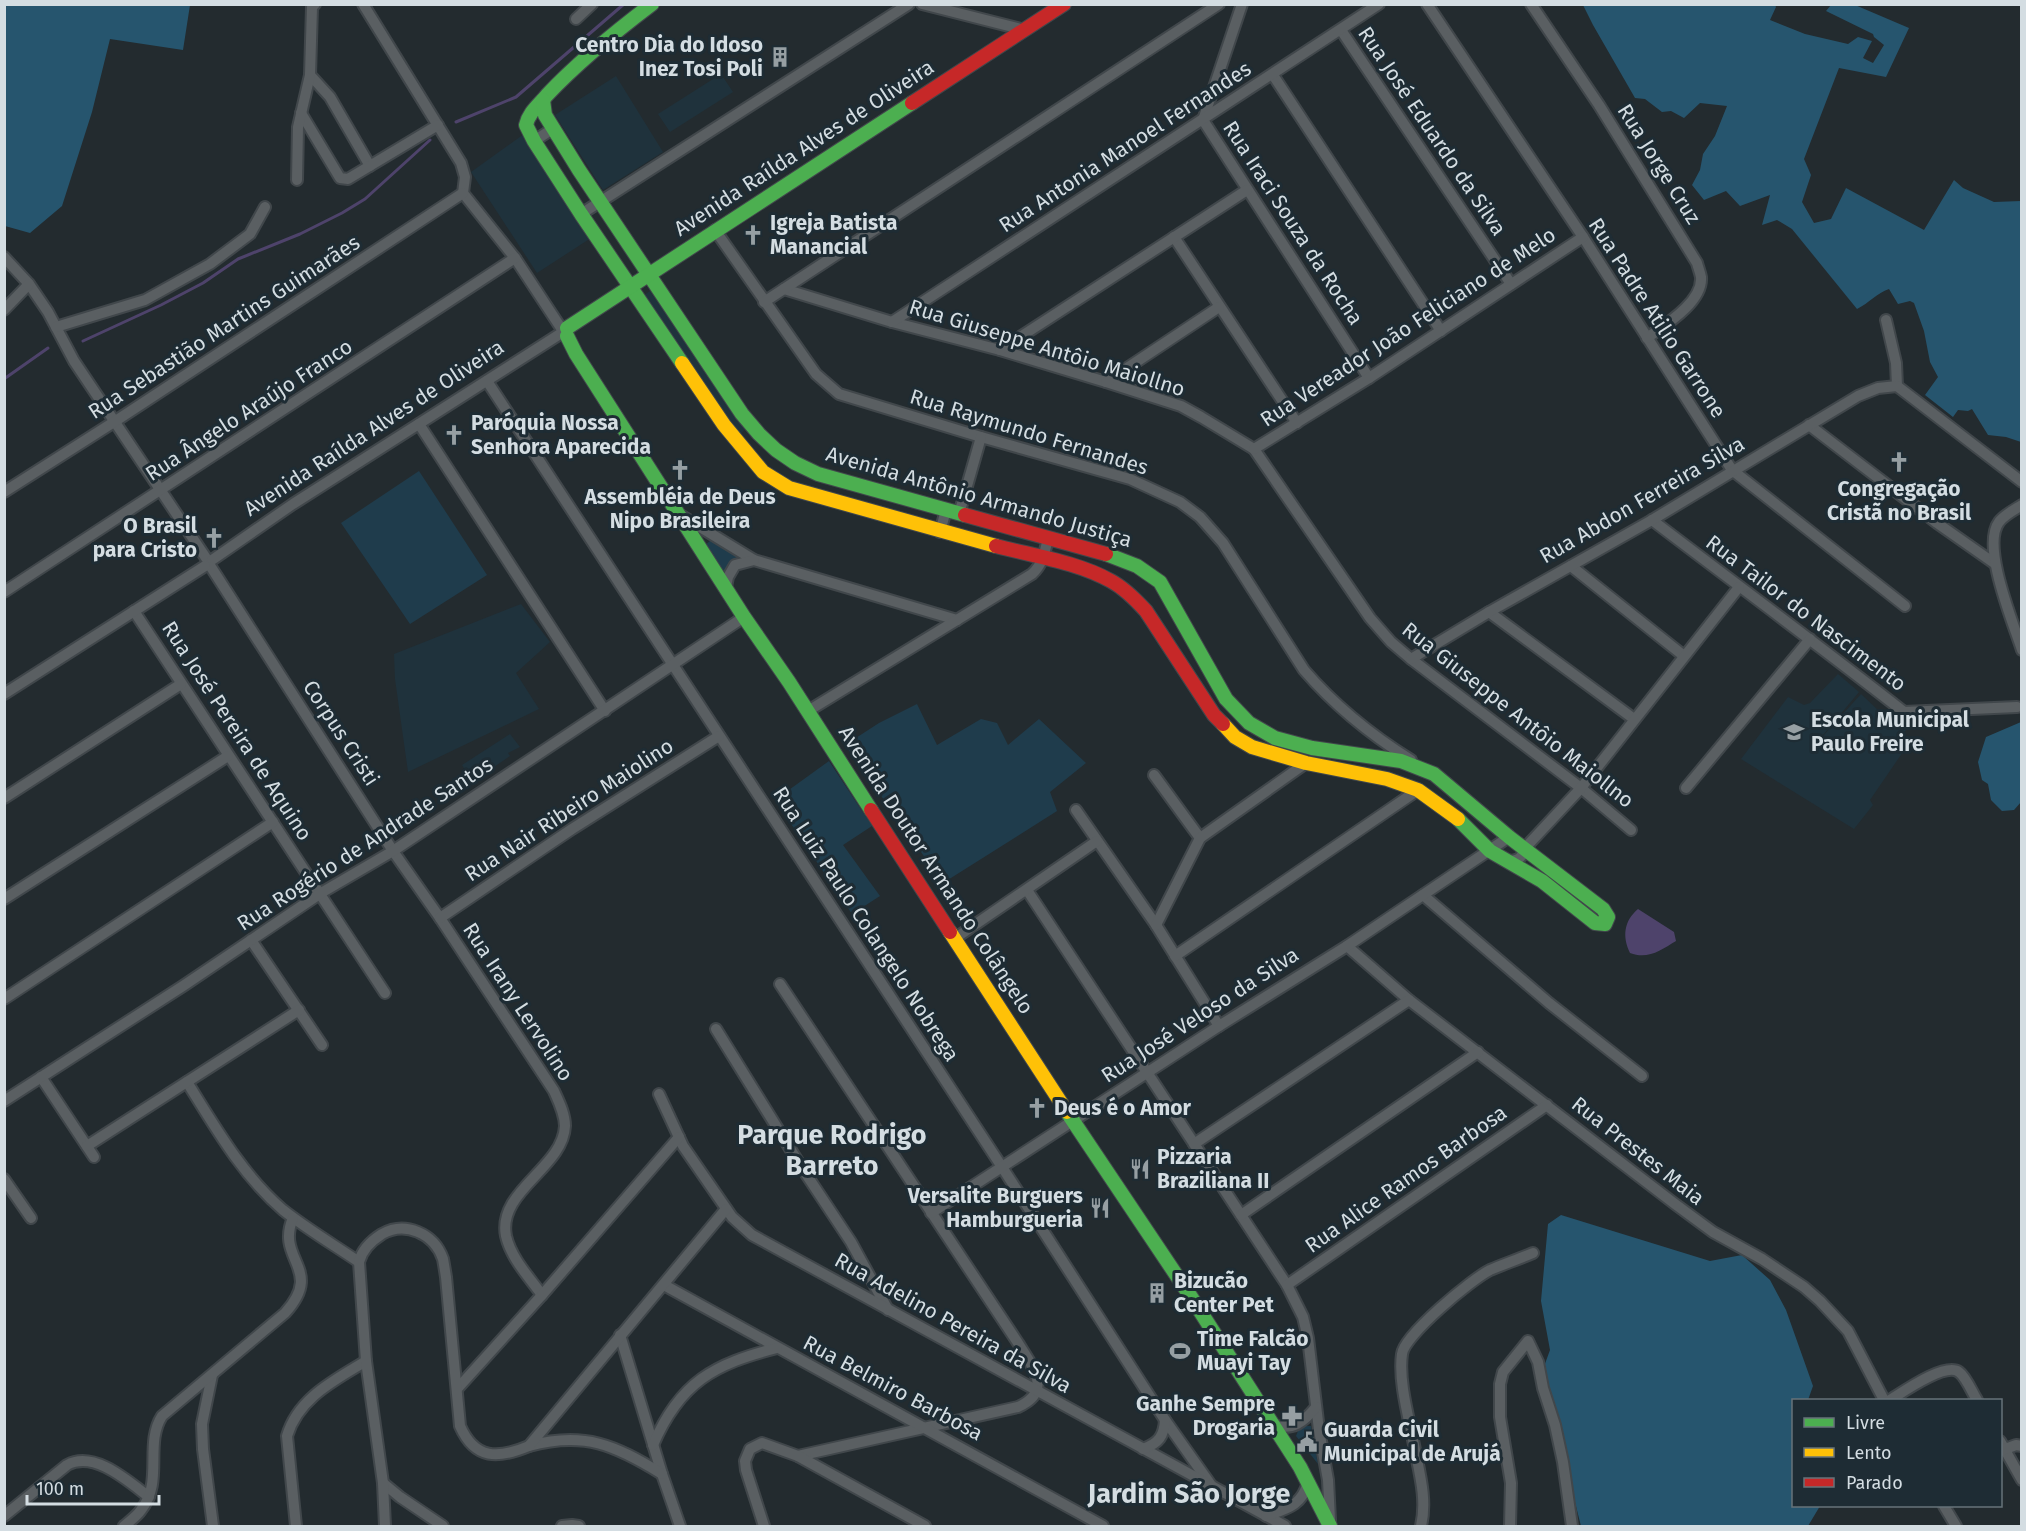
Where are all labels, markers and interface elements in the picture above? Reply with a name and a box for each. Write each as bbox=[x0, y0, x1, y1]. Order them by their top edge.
street label: Rua José Eduardo da Silva bbox=[1352, 22, 1512, 240]
place label: Centro Dia do Idoso Inez Tosi Poli bbox=[575, 32, 763, 82]
building icon: Centro Dia do Idoso Inez Tosi Poli bbox=[768, 45, 792, 69]
street label: Avenida Raílda Alves de Oliveira bbox=[669, 54, 939, 242]
street label: Rua Antonia Manoel Fernandes bbox=[994, 56, 1256, 238]
street label: Rua Jorge Cruz bbox=[1612, 99, 1706, 229]
street label: Rua Iraci Souza da Rocha bbox=[1217, 116, 1369, 330]
place label: Igreja Batista Manancial bbox=[770, 210, 898, 260]
street label: Rua Padre Atilio Garrone bbox=[1583, 213, 1731, 423]
street label: Rua Vereador João Feliciano de Melo bbox=[1255, 222, 1561, 432]
church icon: Igreja Batista Manancial bbox=[741, 223, 765, 247]
street label: Rua Sebastião Martins Guimarães bbox=[83, 229, 365, 425]
street label: Rua Giuseppe Antôio Maiollno bbox=[906, 294, 1188, 402]
street label: Rua Ângelo Araújo Franco bbox=[141, 333, 357, 487]
street label: Avenida Raílda Alves de Oliveira bbox=[239, 334, 509, 522]
street label: Rua Raymundo Fernandes bbox=[907, 383, 1151, 481]
place label: Paróquia Nossa Senhora Aparecida bbox=[471, 410, 651, 460]
church icon: Paróquia Nossa Senhora Aparecida bbox=[442, 423, 466, 447]
street label: Rua Abdon Ferreira Silva bbox=[1535, 431, 1749, 569]
street label: Avenida Antônio Armando Justiça bbox=[823, 441, 1135, 553]
church icon: Congregação Cristã no Brasil bbox=[1887, 450, 1911, 474]
church icon: Assembléia de Deus Nipo Brasileira bbox=[668, 458, 692, 482]
place label: Congregação Cristã no Brasil bbox=[1827, 476, 1972, 526]
place label: Assembléia de Deus Nipo Brasileira bbox=[583, 484, 776, 534]
place label: O Brasil para Cristo bbox=[93, 513, 198, 563]
church icon: O Brasil para Cristo bbox=[202, 526, 226, 550]
street label: Rua Tailor do Nascimento bbox=[1701, 529, 1911, 697]
street label: Rua José Pereira de Aquino bbox=[156, 616, 318, 846]
street label: Rua Giuseppe Antôio Maiollno bbox=[1397, 616, 1639, 814]
street label: Corpus Cristi bbox=[297, 675, 385, 791]
place label: Escola Municipal Paulo Freire bbox=[1811, 707, 1970, 757]
school or university icon: Escola Municipal Paulo Freire bbox=[1782, 720, 1806, 744]
street label: Avenida Doutor Armando Colângelo bbox=[833, 721, 1039, 1019]
street label: Rua Nair Ribeiro Maiolino bbox=[460, 733, 678, 887]
street label: Rua Rogério de Andrade Santos bbox=[232, 751, 498, 937]
street label: Rua Luiz Paulo Colangelo Nobrega bbox=[767, 782, 965, 1066]
street label: Rua Irany Lervolino bbox=[457, 918, 579, 1086]
street label: Rua José Veloso da Silva bbox=[1096, 941, 1304, 1089]
street label: Rua Prestes Maia bbox=[1566, 1091, 1710, 1211]
place label: Deus é o Amor bbox=[1054, 1095, 1192, 1121]
church icon: Deus é o Amor bbox=[1025, 1096, 1049, 1120]
street label: Rua Alice Ramos Barbosa bbox=[1300, 1099, 1512, 1259]
district label: Parque Rodrigo Barreto bbox=[737, 1119, 927, 1182]
place label: Pizzaria Braziliana II bbox=[1157, 1144, 1269, 1194]
restaurant icon: Pizzaria Braziliana II bbox=[1128, 1157, 1152, 1181]
place label: Versalite Burguers Hamburgueria bbox=[907, 1183, 1083, 1233]
restaurant icon: Versalite Burguers Hamburgueria bbox=[1088, 1196, 1112, 1220]
street label: Rua Adelino Pereira da Silva bbox=[830, 1247, 1076, 1399]
place label: Bizucão Center Pet bbox=[1174, 1268, 1275, 1318]
building icon: Bizucão Center Pet bbox=[1145, 1281, 1169, 1305]
place label: Time Falcão Muayi Tay bbox=[1197, 1326, 1309, 1376]
street label: Rua Belmiro Barbosa bbox=[799, 1330, 987, 1446]
sports icon: Time Falcão Muayi Tay bbox=[1168, 1339, 1192, 1363]
place label: Ganhe Sempre Drogaria bbox=[1136, 1391, 1275, 1441]
legend bbox=[1792, 1399, 2002, 1507]
pharmacy icon: Ganhe Sempre Drogaria bbox=[1280, 1404, 1304, 1428]
text: Livre bbox=[1846, 1412, 1885, 1434]
place label: Guarda Civil Municipal de Arujá bbox=[1324, 1417, 1501, 1467]
public building icon: Guarda Civil Municipal de Arujá bbox=[1295, 1430, 1319, 1454]
text: Lento bbox=[1846, 1442, 1892, 1464]
scale bar bbox=[27, 1468, 159, 1506]
text: Parado bbox=[1846, 1472, 1903, 1494]
text: 100 m bbox=[36, 1478, 84, 1500]
district label: Jardim São Jorge bbox=[1087, 1478, 1291, 1510]

